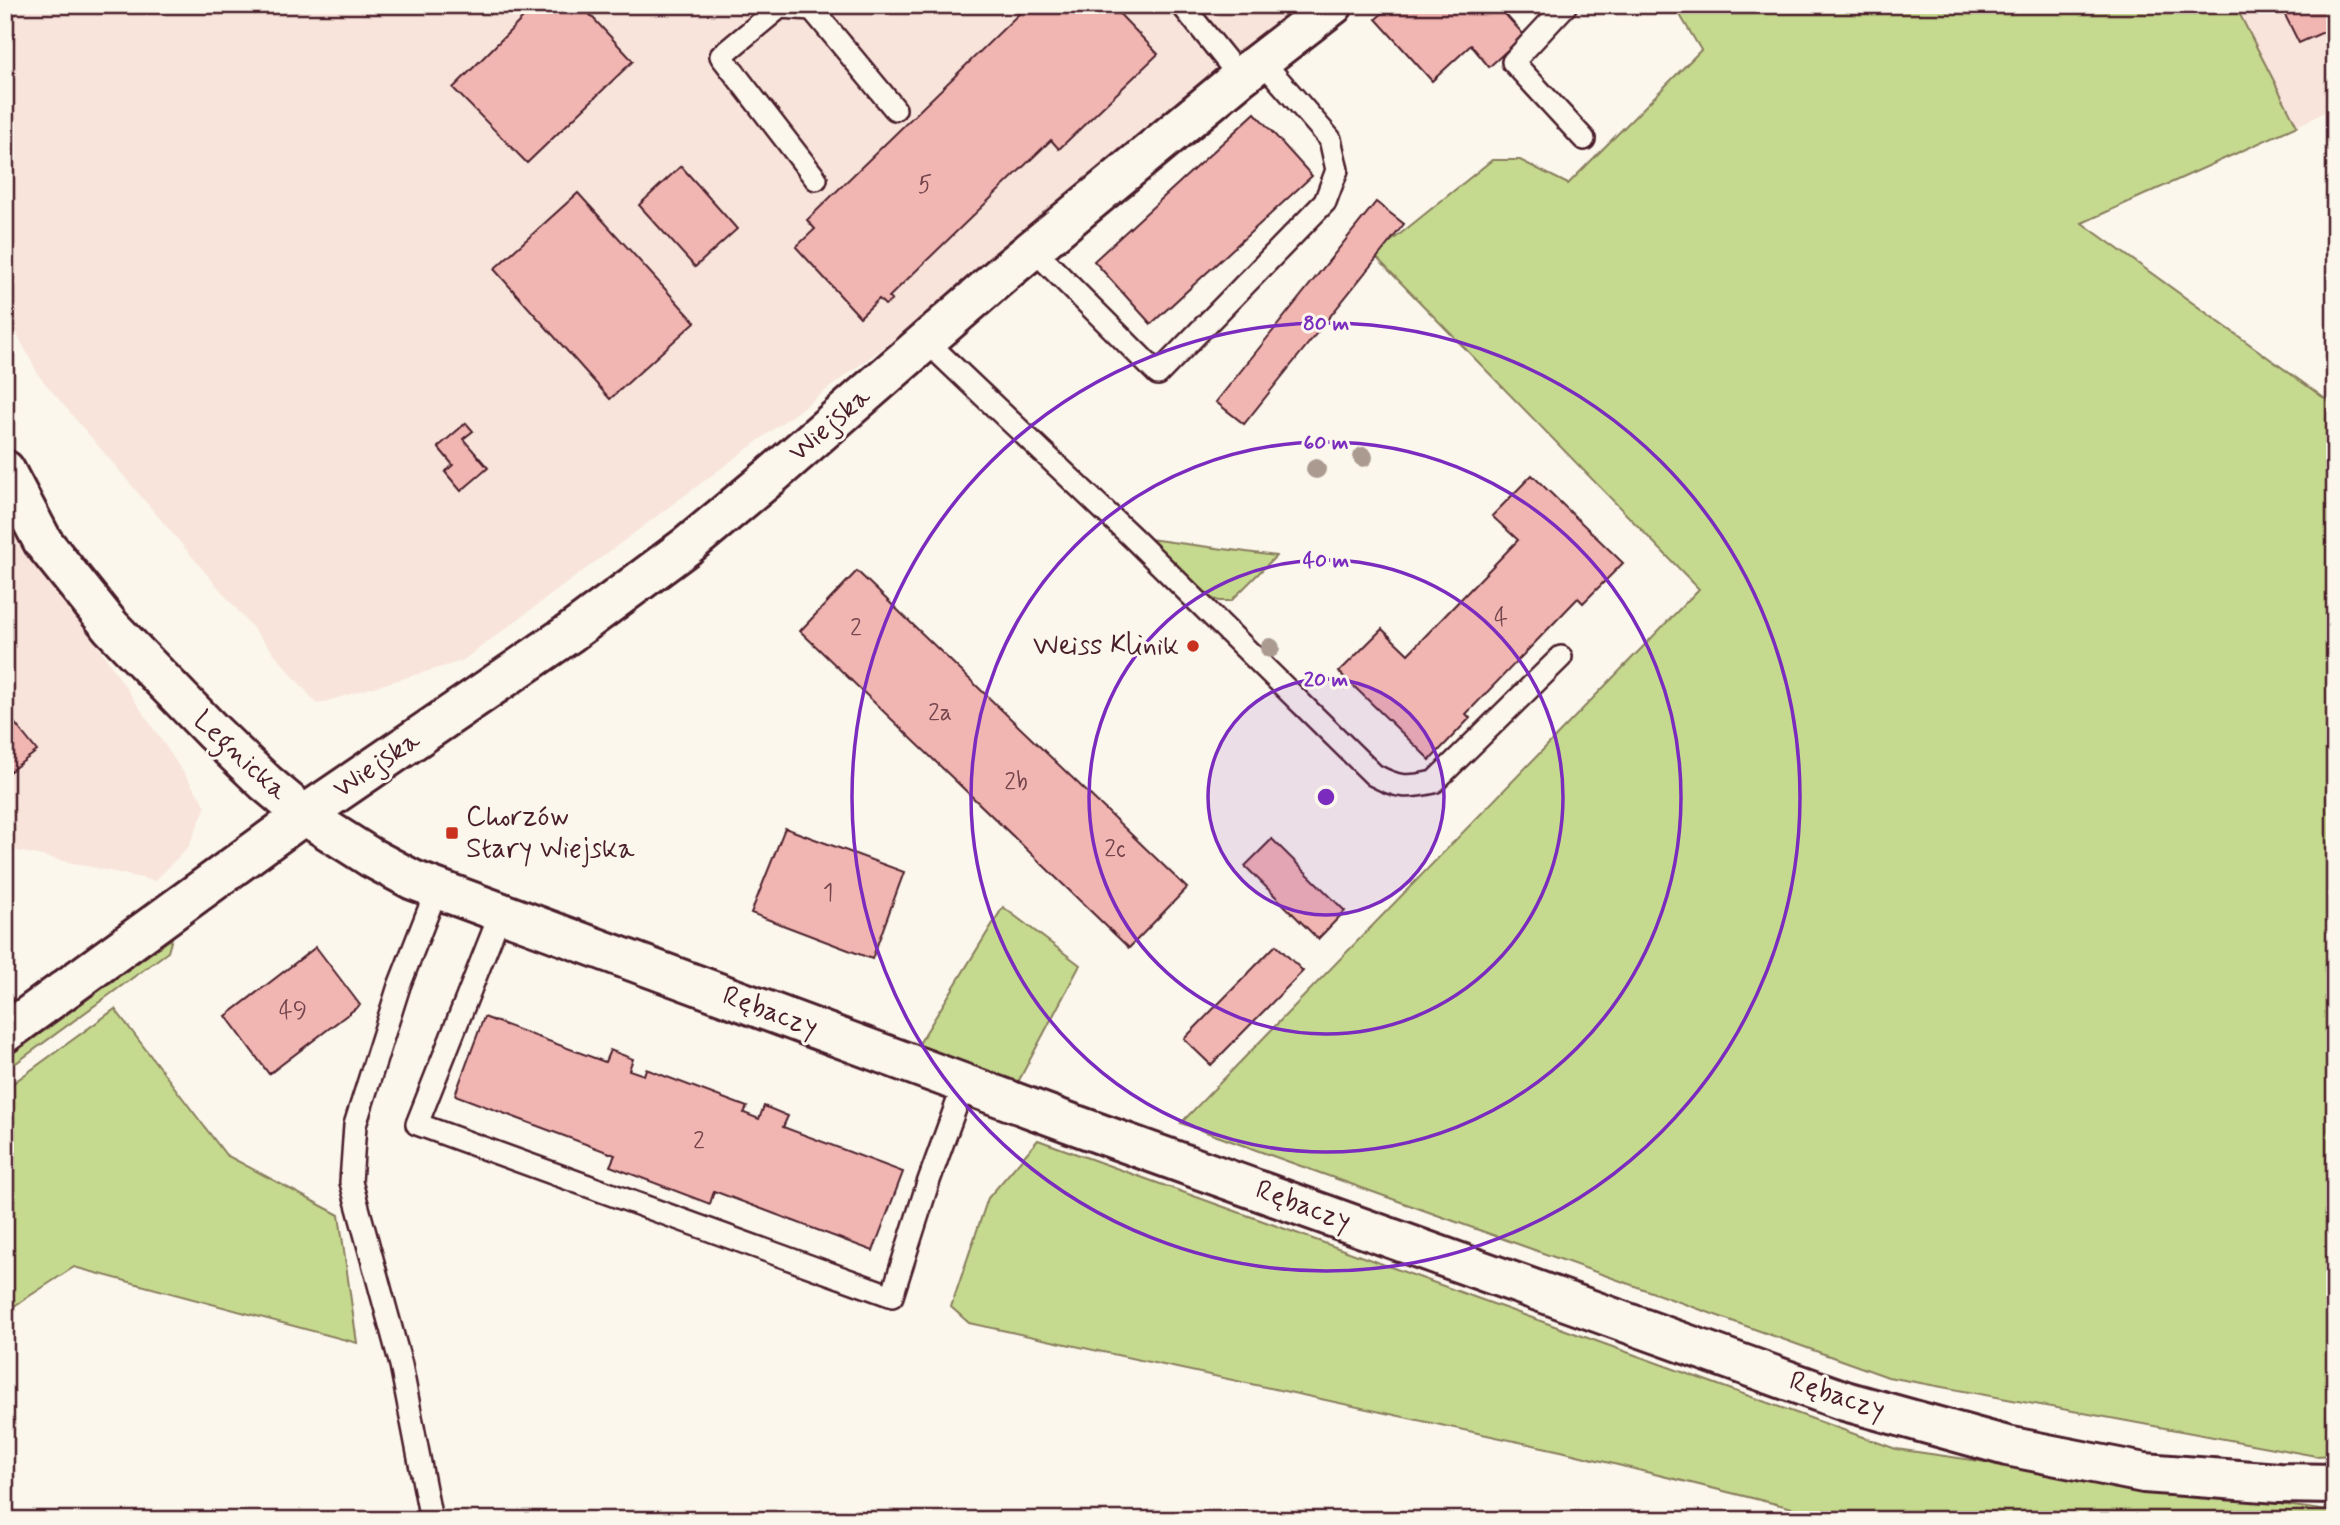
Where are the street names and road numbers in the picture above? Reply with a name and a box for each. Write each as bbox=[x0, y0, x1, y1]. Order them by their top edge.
street label: Wiejska bbox=[781, 379, 879, 471]
street label: Legnicka bbox=[183, 703, 295, 812]
street label: Wiejska bbox=[326, 722, 428, 808]
street label: Rębaczy bbox=[717, 978, 823, 1046]
street label: Rębaczy bbox=[1250, 1172, 1356, 1240]
street label: Rębaczy bbox=[1784, 1363, 1890, 1429]

